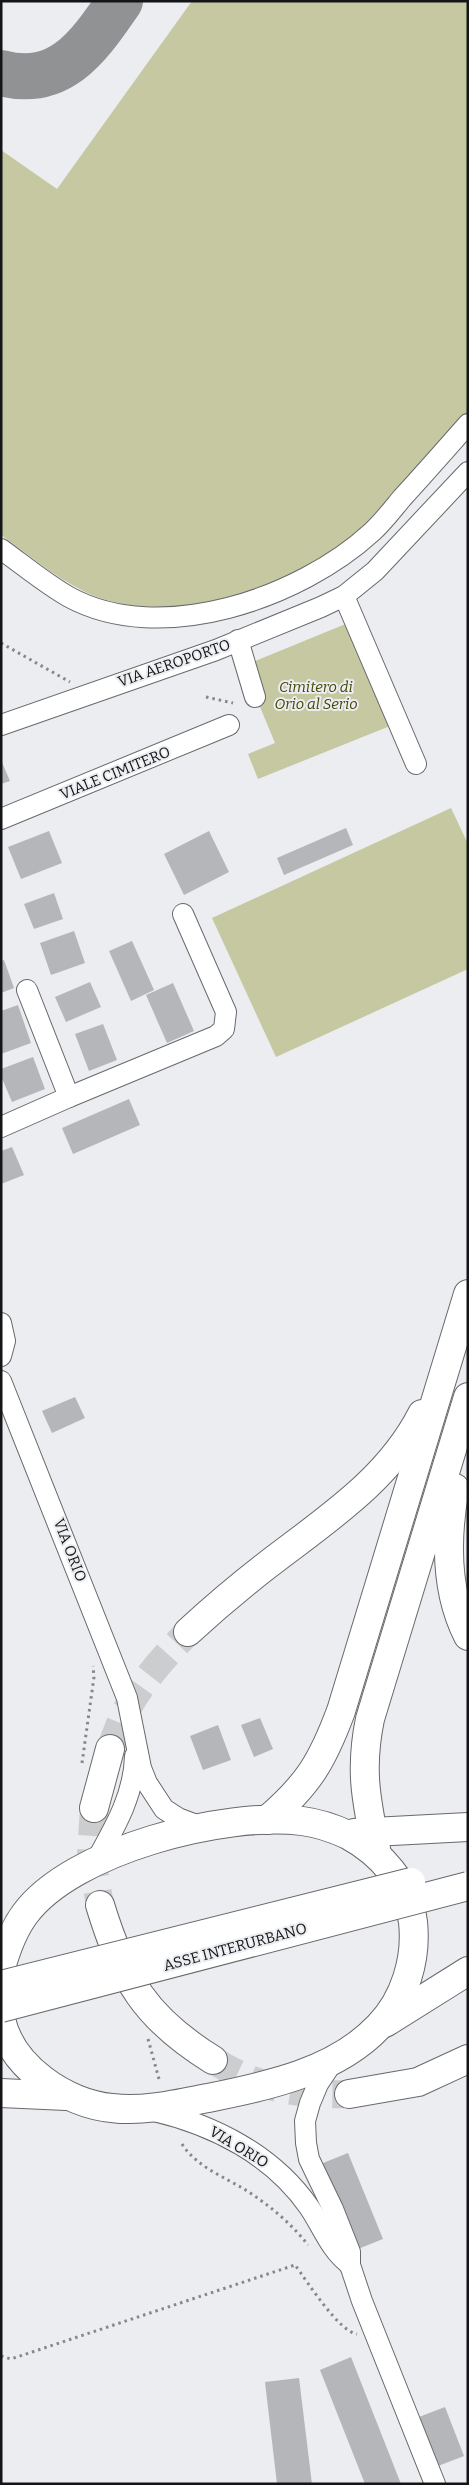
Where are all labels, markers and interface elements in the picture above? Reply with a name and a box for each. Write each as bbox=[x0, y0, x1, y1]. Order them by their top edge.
street label: VIA AEROPORTO bbox=[115, 635, 233, 691]
park label: Cimitero di Orio al Serio bbox=[274, 678, 358, 713]
street label: VIALE CIMITERO bbox=[57, 743, 173, 803]
street label: VIA ORIO bbox=[50, 1516, 90, 1584]
street label: ASSE INTERURBANO bbox=[161, 1919, 309, 1975]
street label: VIA ORIO bbox=[206, 2122, 272, 2172]

